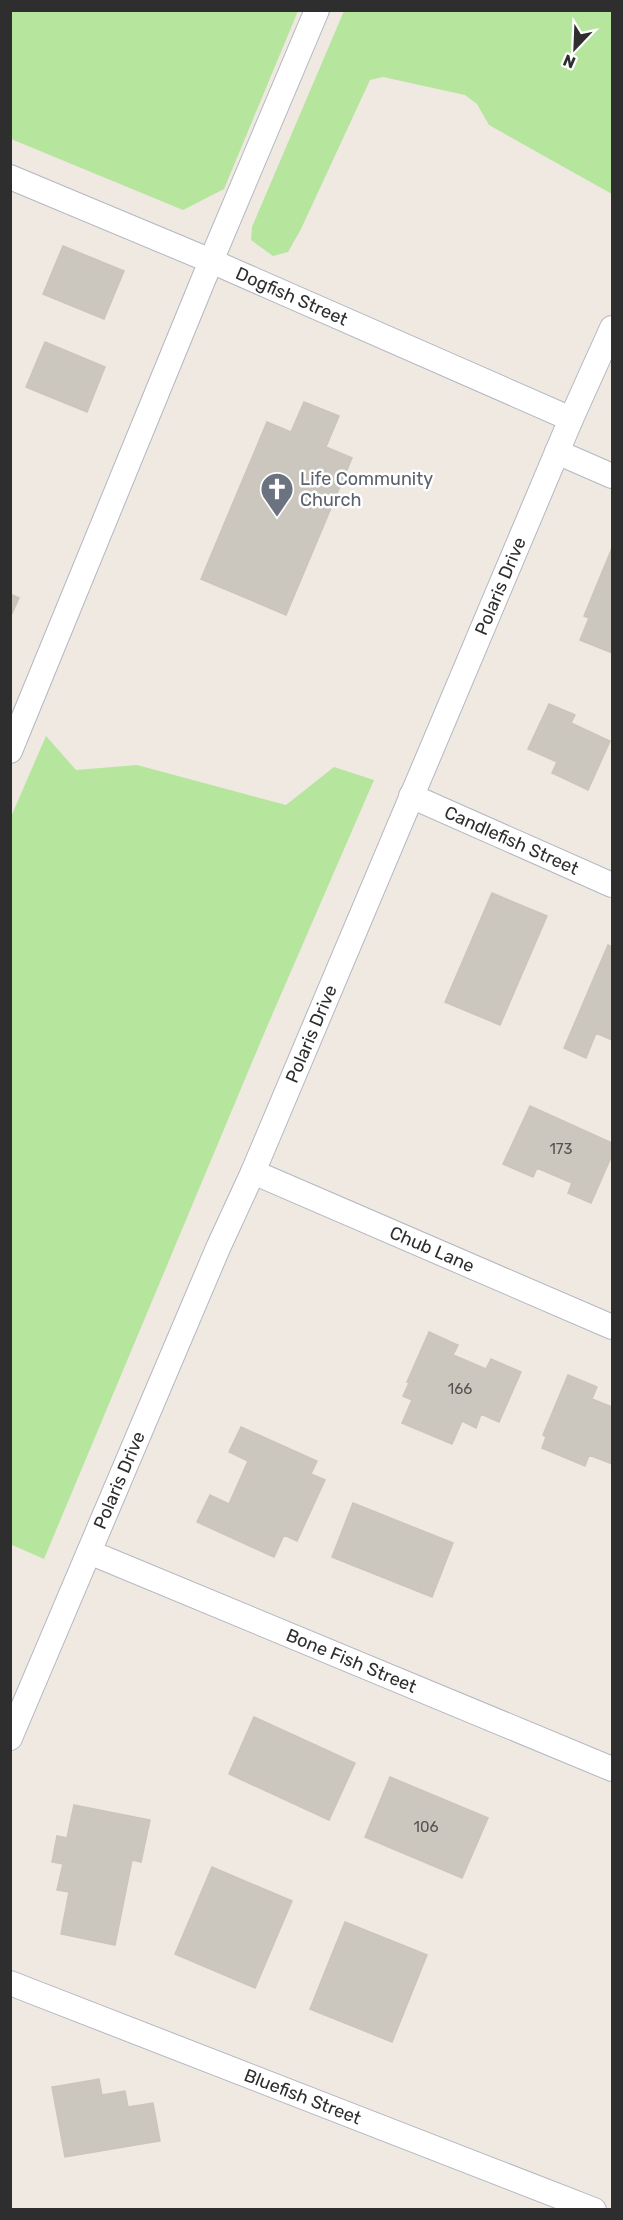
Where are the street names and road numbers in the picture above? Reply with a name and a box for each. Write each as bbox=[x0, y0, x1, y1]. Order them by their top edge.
street label: Dogfish Street bbox=[232, 262, 351, 331]
street label: Polaris Drive bbox=[470, 534, 531, 638]
street label: Candlefish Street bbox=[441, 801, 582, 880]
street label: Polaris Drive bbox=[281, 982, 342, 1086]
street label: Chub Lane bbox=[386, 1221, 478, 1277]
street label: Polaris Drive bbox=[89, 1428, 150, 1533]
street label: Bone Fish Street bbox=[283, 1624, 420, 1698]
street label: Bluefish Street bbox=[241, 2064, 364, 2129]

